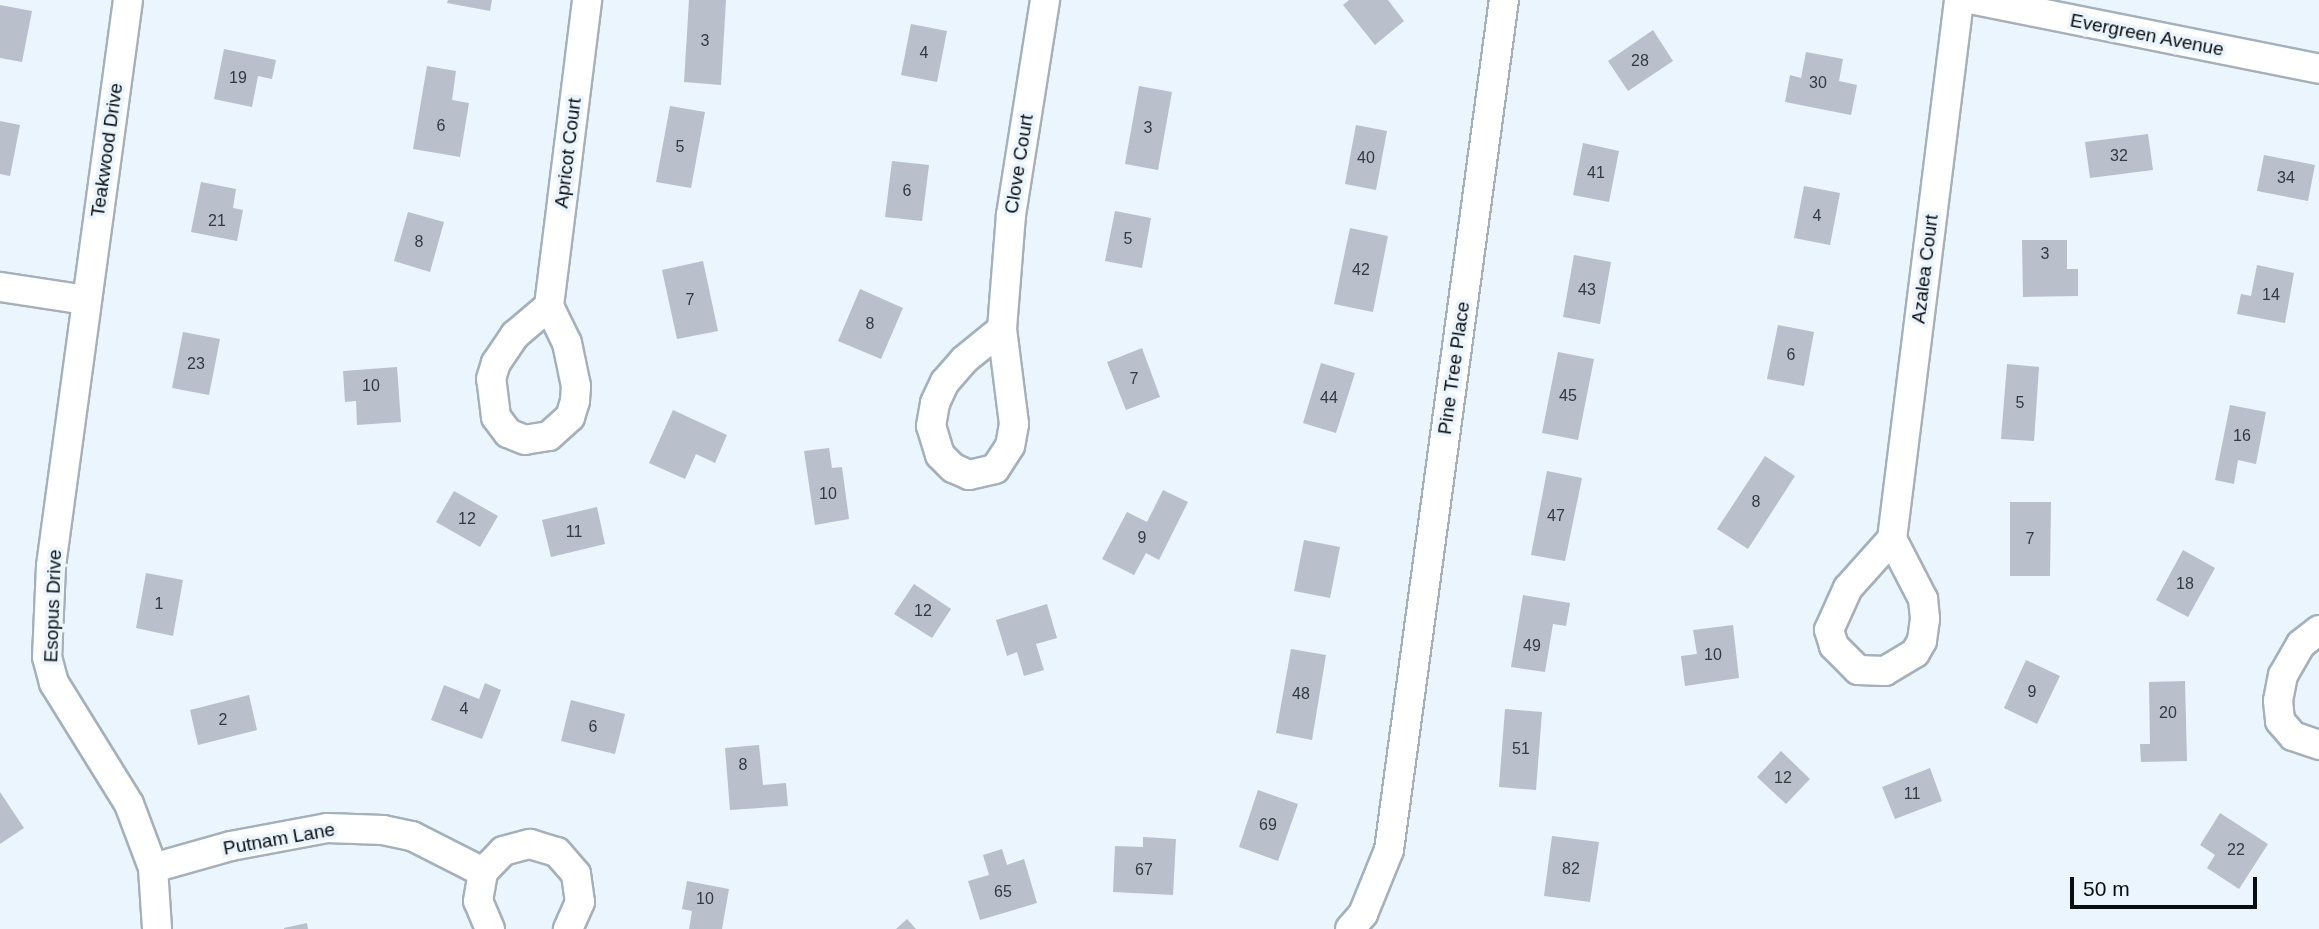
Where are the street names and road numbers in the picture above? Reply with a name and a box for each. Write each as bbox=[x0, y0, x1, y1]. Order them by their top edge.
street label: Evergreen Avenue bbox=[2068, 9, 2226, 61]
street label: Teakwood Drive bbox=[86, 81, 128, 219]
street label: Apricot Court bbox=[550, 97, 586, 209]
street label: Clove Court bbox=[1000, 113, 1038, 215]
street label: Azalea Court bbox=[1907, 213, 1943, 325]
street label: Pine Tree Place bbox=[1433, 300, 1475, 436]
street label: Esopus Drive bbox=[40, 549, 66, 663]
street label: Putnam Lane bbox=[221, 818, 337, 860]

